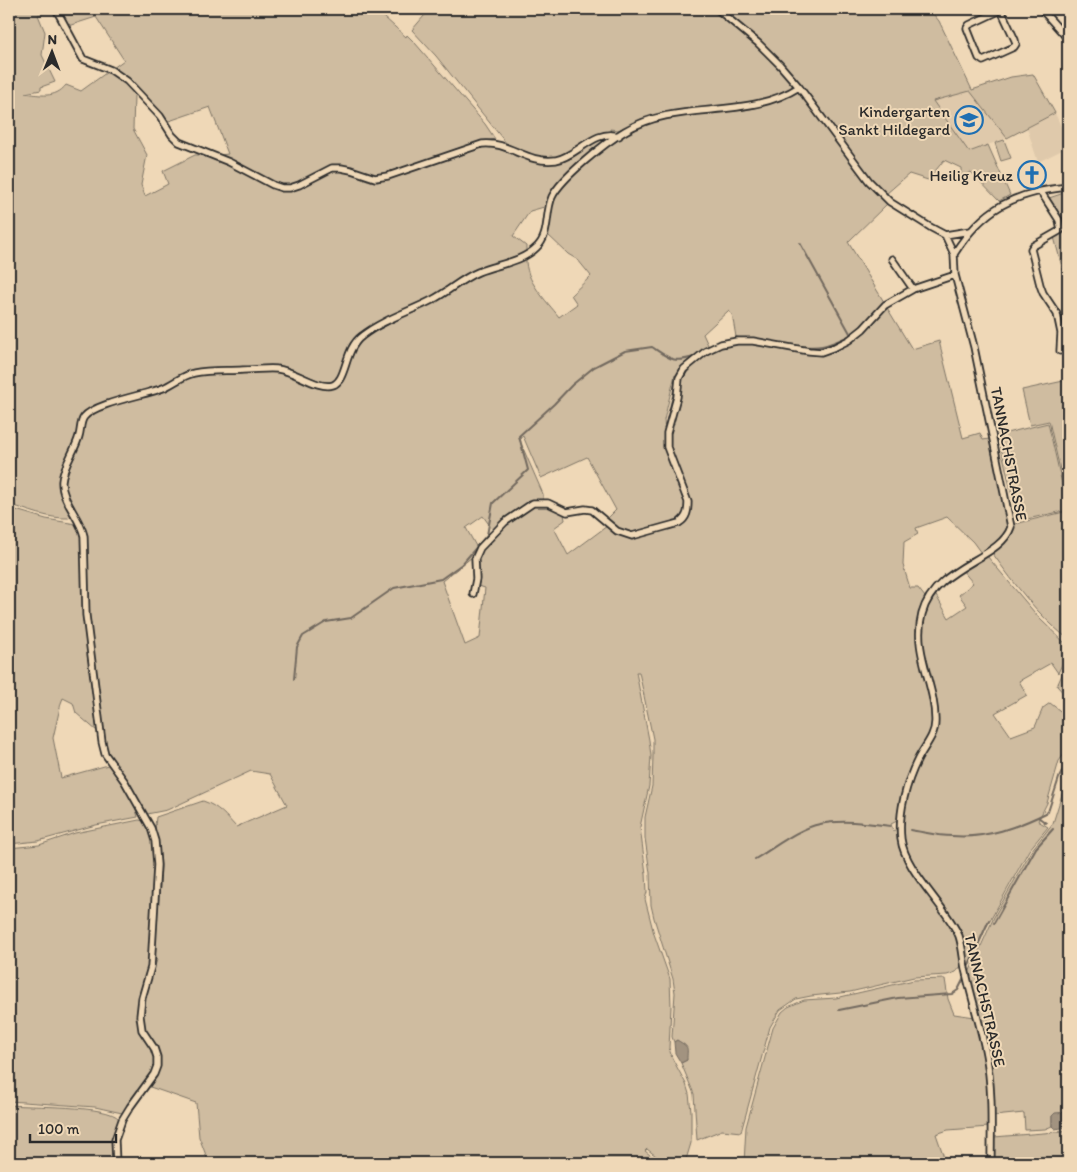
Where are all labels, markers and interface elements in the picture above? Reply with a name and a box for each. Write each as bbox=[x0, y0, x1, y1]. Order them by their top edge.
north arrow bbox=[28, 28, 78, 78]
text: N bbox=[47, 31, 57, 48]
place label: Kindergarten Sankt Hildegard bbox=[838, 102, 950, 139]
school or university icon: Kindergarten Sankt Hildegard bbox=[954, 105, 984, 135]
church icon: Heilig Kreuz bbox=[1017, 160, 1047, 190]
place label: Heilig Kreuz bbox=[930, 166, 1014, 185]
street label: TANNACHSTRASSE bbox=[987, 385, 1031, 523]
street label: TANNACHSTRASSE bbox=[960, 931, 1010, 1069]
scale bar bbox=[30, 1112, 116, 1144]
text: 100 m bbox=[38, 1120, 80, 1138]

